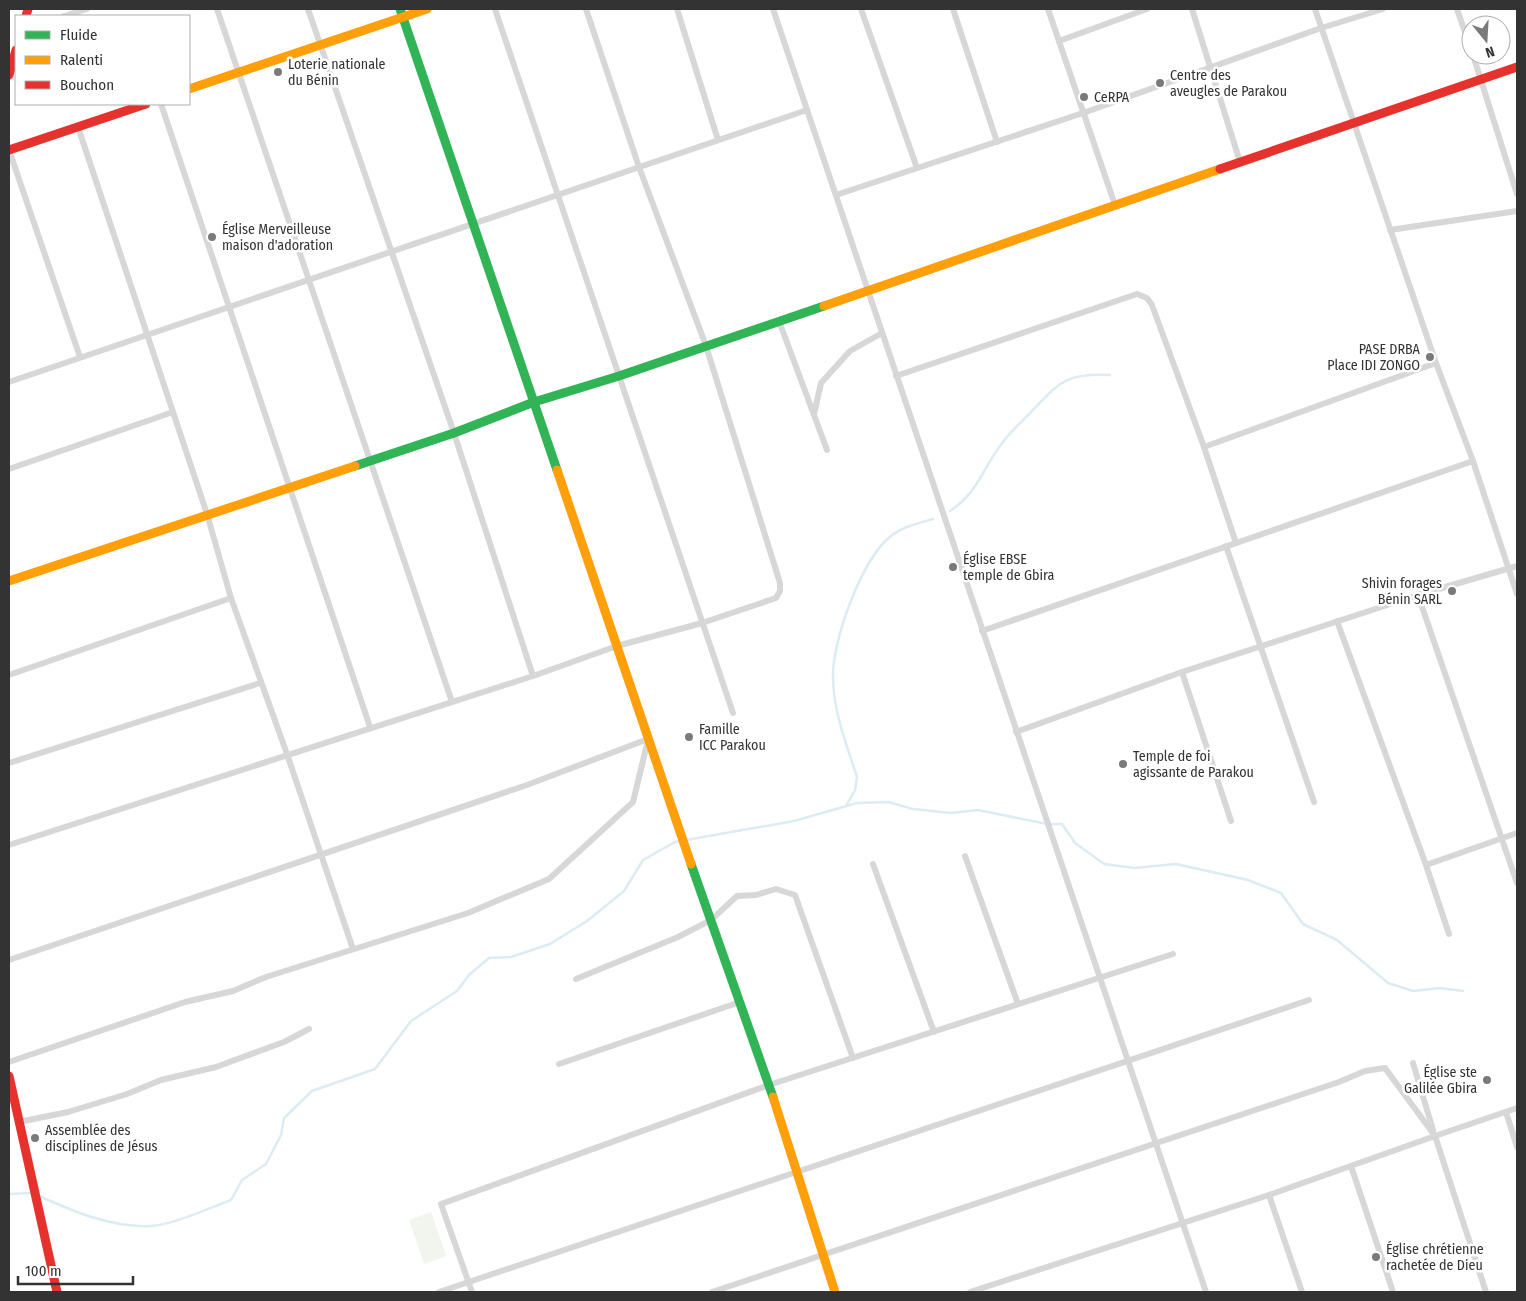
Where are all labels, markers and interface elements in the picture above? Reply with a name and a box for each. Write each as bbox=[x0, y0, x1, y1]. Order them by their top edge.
legend bbox=[15, 15, 190, 105]
north arrow bbox=[1461, 15, 1511, 65]
text: Fluide bbox=[60, 26, 97, 44]
text: N bbox=[1483, 43, 1496, 61]
text: Ralenti bbox=[60, 51, 103, 69]
place label: Loterie nationale du Bénin bbox=[288, 56, 386, 89]
marker: Loterie nationale du Bénin bbox=[272, 66, 284, 78]
place label: Centre des aveugles de Parakou bbox=[1170, 67, 1287, 100]
text: Bouchon bbox=[60, 76, 114, 94]
marker: Centre des aveugles de Parakou bbox=[1154, 77, 1166, 89]
place label: CeRPA bbox=[1094, 89, 1130, 106]
marker: CeRPA bbox=[1078, 91, 1090, 103]
place label: Église Merveilleuse maison d'adoration bbox=[222, 220, 333, 254]
marker: Église Merveilleuse maison d'adoration bbox=[206, 231, 218, 243]
place label: PASE DRBA Place IDI ZONGO bbox=[1327, 341, 1421, 374]
marker: PASE DRBA Place IDI ZONGO bbox=[1424, 351, 1436, 363]
place label: Église EBSE temple de Gbira bbox=[963, 550, 1054, 584]
marker: Église EBSE temple de Gbira bbox=[947, 561, 959, 573]
place label: Shivin forages Bénin SARL bbox=[1362, 575, 1442, 608]
marker: Shivin forages Bénin SARL bbox=[1446, 585, 1458, 597]
place label: Famille ICC Parakou bbox=[699, 721, 766, 754]
marker: Famille ICC Parakou bbox=[683, 731, 695, 743]
place label: Temple de foi agissante de Parakou bbox=[1133, 748, 1254, 781]
marker: Temple de foi agissante de Parakou bbox=[1117, 758, 1129, 770]
place label: Église ste Galilée Gbira bbox=[1404, 1063, 1477, 1097]
marker: Église ste Galilée Gbira bbox=[1481, 1074, 1493, 1086]
place label: Assemblée des disciplines de Jésus bbox=[45, 1122, 158, 1155]
marker: Assemblée des disciplines de Jésus bbox=[29, 1132, 41, 1144]
place label: Église chrétienne rachetée de Dieu bbox=[1386, 1240, 1484, 1274]
marker: Église chrétienne rachetée de Dieu bbox=[1370, 1251, 1382, 1263]
scale bar bbox=[18, 1254, 132, 1286]
text: 100 m bbox=[25, 1262, 62, 1280]

